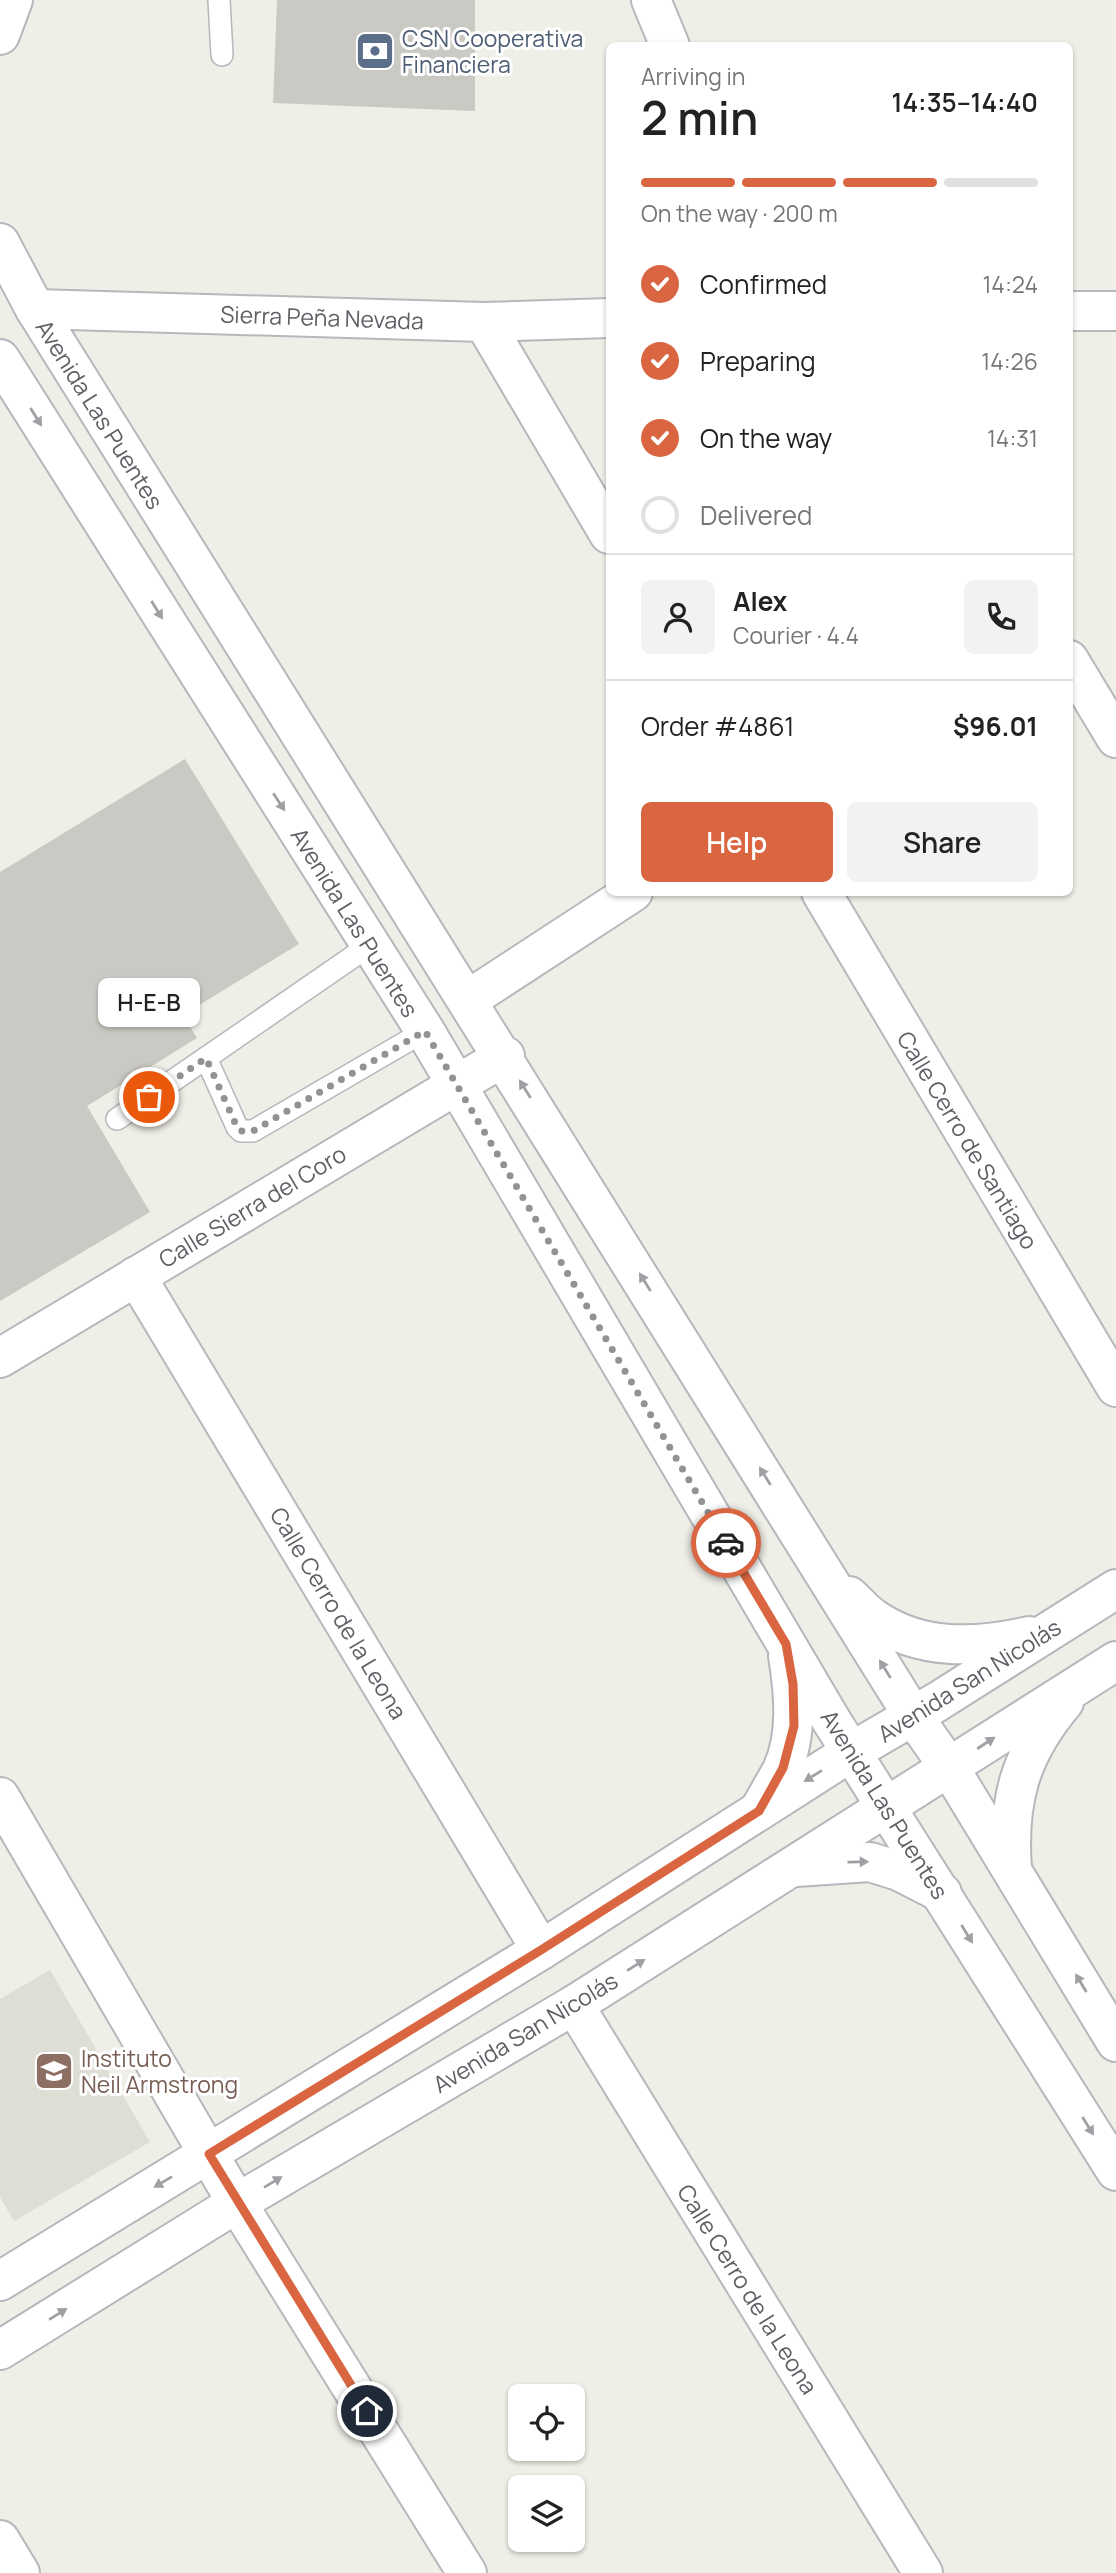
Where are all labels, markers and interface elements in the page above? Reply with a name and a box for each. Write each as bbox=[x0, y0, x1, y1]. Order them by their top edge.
place label: CSN Cooperativa Financiera bbox=[402, 22, 583, 80]
bank icon: CSN Cooperativa Financiera bbox=[354, 30, 396, 72]
text: Arriving in bbox=[641, 60, 746, 92]
text: 14:35–14:40 bbox=[891, 84, 1038, 120]
text: 2 min bbox=[641, 86, 758, 149]
text: On the way · 200 m bbox=[641, 197, 838, 229]
icon: check bbox=[641, 265, 679, 303]
text: Confirmed bbox=[700, 266, 827, 302]
text: 14:24 bbox=[982, 268, 1038, 300]
street label: Sierra Peña Nevada bbox=[220, 297, 424, 337]
street label: Avenida Las Puentes bbox=[29, 313, 171, 515]
icon: check bbox=[641, 342, 679, 380]
text: Preparing bbox=[700, 343, 816, 379]
text: 14:26 bbox=[981, 345, 1038, 377]
one-way arrow bbox=[30, 407, 43, 427]
icon: check bbox=[641, 419, 679, 457]
text: On the way bbox=[700, 420, 832, 456]
text: 14:31 bbox=[987, 422, 1038, 454]
text: Delivered bbox=[700, 497, 812, 533]
button: person bbox=[641, 580, 715, 654]
button: phone bbox=[964, 580, 1038, 654]
text: Alex bbox=[733, 583, 787, 619]
one-way arrow bbox=[151, 600, 164, 619]
text: Courier · 4.4 bbox=[733, 619, 859, 651]
text: Order #4861 bbox=[641, 708, 794, 744]
text: $96.01 bbox=[953, 708, 1038, 744]
one-way arrow bbox=[273, 792, 286, 811]
button: Help bbox=[641, 802, 833, 882]
button: Share bbox=[847, 802, 1038, 882]
street label: Avenida Las Puentes bbox=[284, 821, 426, 1023]
callout: H-E-B bbox=[98, 978, 200, 1027]
text: H-E-B bbox=[117, 986, 181, 1018]
street label: Calle Cerro de Santiago bbox=[890, 1025, 1046, 1255]
pin bbox=[119, 1067, 179, 1127]
icon: bag bbox=[130, 1078, 168, 1116]
one-way arrow bbox=[519, 1079, 532, 1099]
street label: Calle Sierra del Coro bbox=[152, 1137, 352, 1275]
one-way arrow bbox=[639, 1273, 652, 1292]
one-way arrow bbox=[759, 1466, 772, 1485]
street label: Calle Cerro de la Leona bbox=[263, 1501, 415, 1725]
courier bbox=[691, 1508, 761, 1578]
icon: car bbox=[707, 1524, 745, 1562]
street label: Avenida San Nicolás bbox=[871, 1611, 1067, 1749]
one-way arrow bbox=[878, 1660, 891, 1679]
street label: Avenida Las Puentes bbox=[814, 1703, 956, 1905]
one-way arrow bbox=[977, 1737, 996, 1750]
one-way arrow bbox=[803, 1770, 823, 1783]
one-way arrow bbox=[848, 1856, 870, 1868]
one-way arrow bbox=[961, 1924, 974, 1943]
one-way arrow bbox=[627, 1958, 646, 1971]
street label: Avenida San Nicolás bbox=[427, 1964, 623, 2100]
one-way arrow bbox=[1075, 1974, 1087, 1993]
place label: Instituto Neil Armstrong bbox=[81, 2042, 238, 2100]
school or university icon: Instituto Neil Armstrong bbox=[33, 2050, 75, 2092]
one-way arrow bbox=[1081, 2117, 1094, 2136]
one-way arrow bbox=[153, 2176, 172, 2188]
one-way arrow bbox=[263, 2176, 282, 2188]
street label: Calle Cerro de la Leona bbox=[670, 2178, 826, 2400]
one-way arrow bbox=[48, 2307, 68, 2320]
pin bbox=[337, 2381, 397, 2441]
map controls bbox=[508, 2384, 585, 2552]
button: locate bbox=[508, 2384, 585, 2461]
icon: home bbox=[348, 2392, 386, 2430]
button: layers bbox=[508, 2475, 585, 2552]

